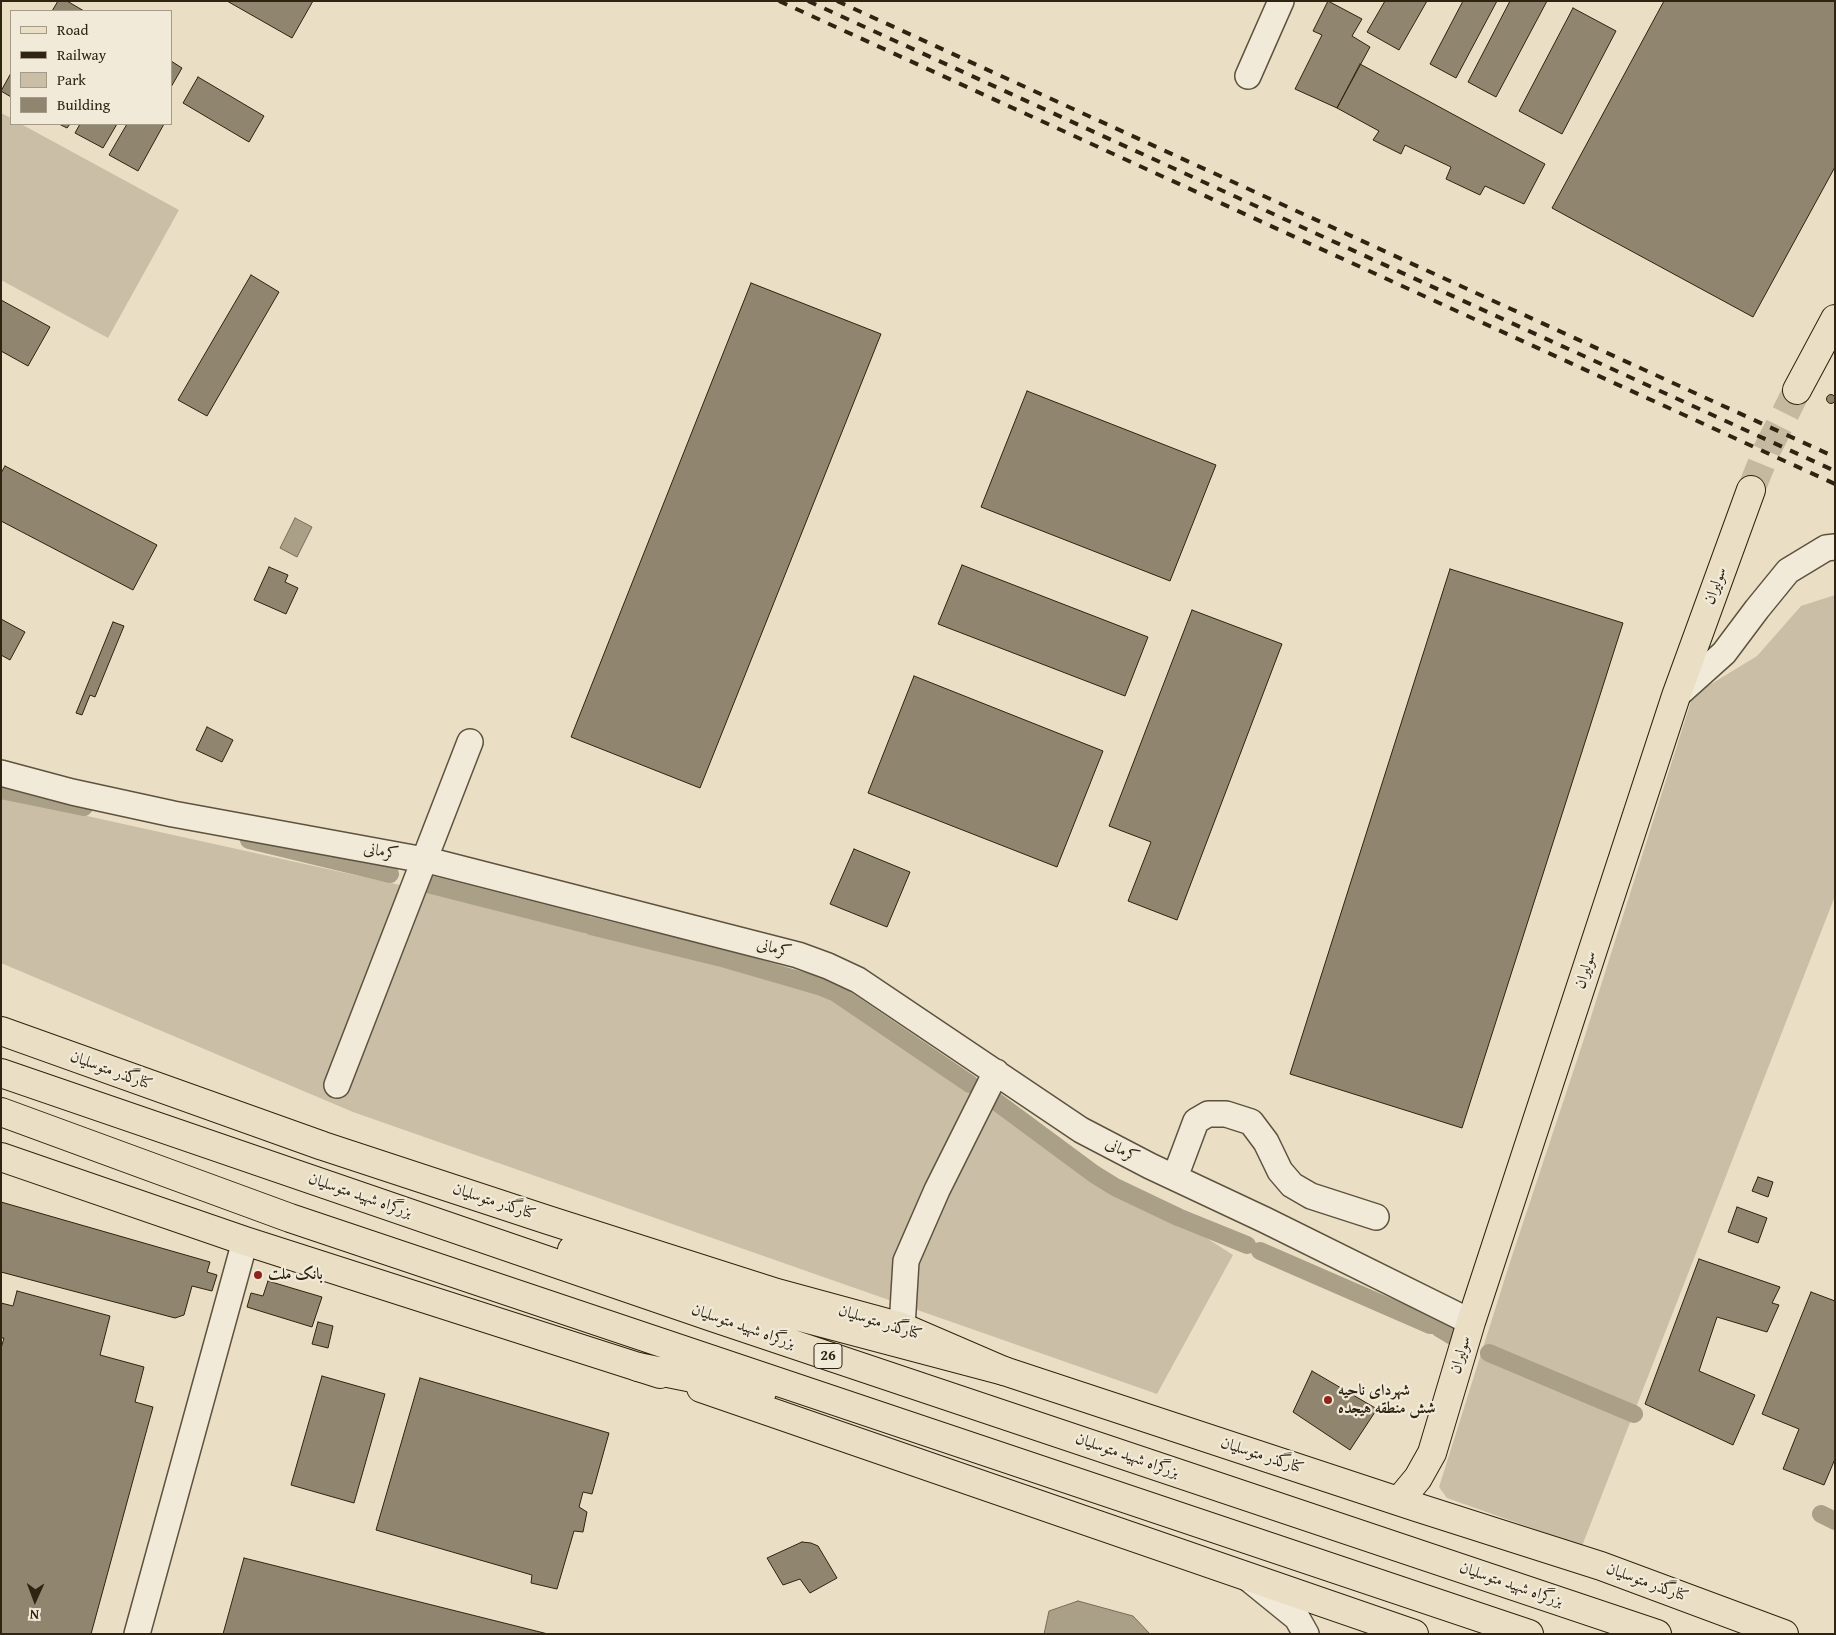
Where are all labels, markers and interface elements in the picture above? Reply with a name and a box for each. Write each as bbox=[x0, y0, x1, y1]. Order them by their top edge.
legend bbox=[10, 10, 172, 125]
text: Road bbox=[57, 19, 88, 40]
text: Railway bbox=[57, 44, 106, 65]
text: Park bbox=[57, 69, 86, 90]
text: Building bbox=[57, 94, 110, 115]
street label: سولیران bbox=[1700, 564, 1732, 608]
street label: کرمانی bbox=[362, 839, 400, 865]
street label: کرمانی bbox=[755, 935, 793, 963]
street label: سولیران bbox=[1571, 949, 1601, 991]
street label: کنارگذر متوسلیان bbox=[67, 1047, 155, 1095]
street label: کرمانی bbox=[1102, 1134, 1142, 1168]
street label: بزرگراه شهید متوسلیان bbox=[306, 1169, 414, 1223]
street label: کنارگذر متوسلیان bbox=[450, 1180, 538, 1224]
place label: بانک ملت bbox=[268, 1265, 323, 1285]
marker: بانک ملت bbox=[252, 1269, 264, 1281]
street label: بزرگراه شهید متوسلیان bbox=[689, 1300, 797, 1354]
street label: کنارگذر متوسلیان bbox=[836, 1301, 924, 1345]
street label: سولیران bbox=[1446, 1334, 1476, 1376]
road number: 26 bbox=[814, 1344, 842, 1368]
place label: شهردای ناحیه شش منطقه هیجده bbox=[1338, 1381, 1436, 1419]
marker: شهردای ناحیه شش منطقه هیجده bbox=[1322, 1394, 1334, 1406]
street label: بزرگراه شهید متوسلیان bbox=[1073, 1429, 1181, 1483]
street label: کنارگذر متوسلیان bbox=[1218, 1434, 1306, 1478]
street label: بزرگراه شهید متوسلیان bbox=[1457, 1558, 1565, 1612]
street label: کنارگذر متوسلیان bbox=[1603, 1559, 1691, 1607]
north arrow bbox=[10, 1575, 60, 1625]
text: N bbox=[29, 1605, 40, 1625]

